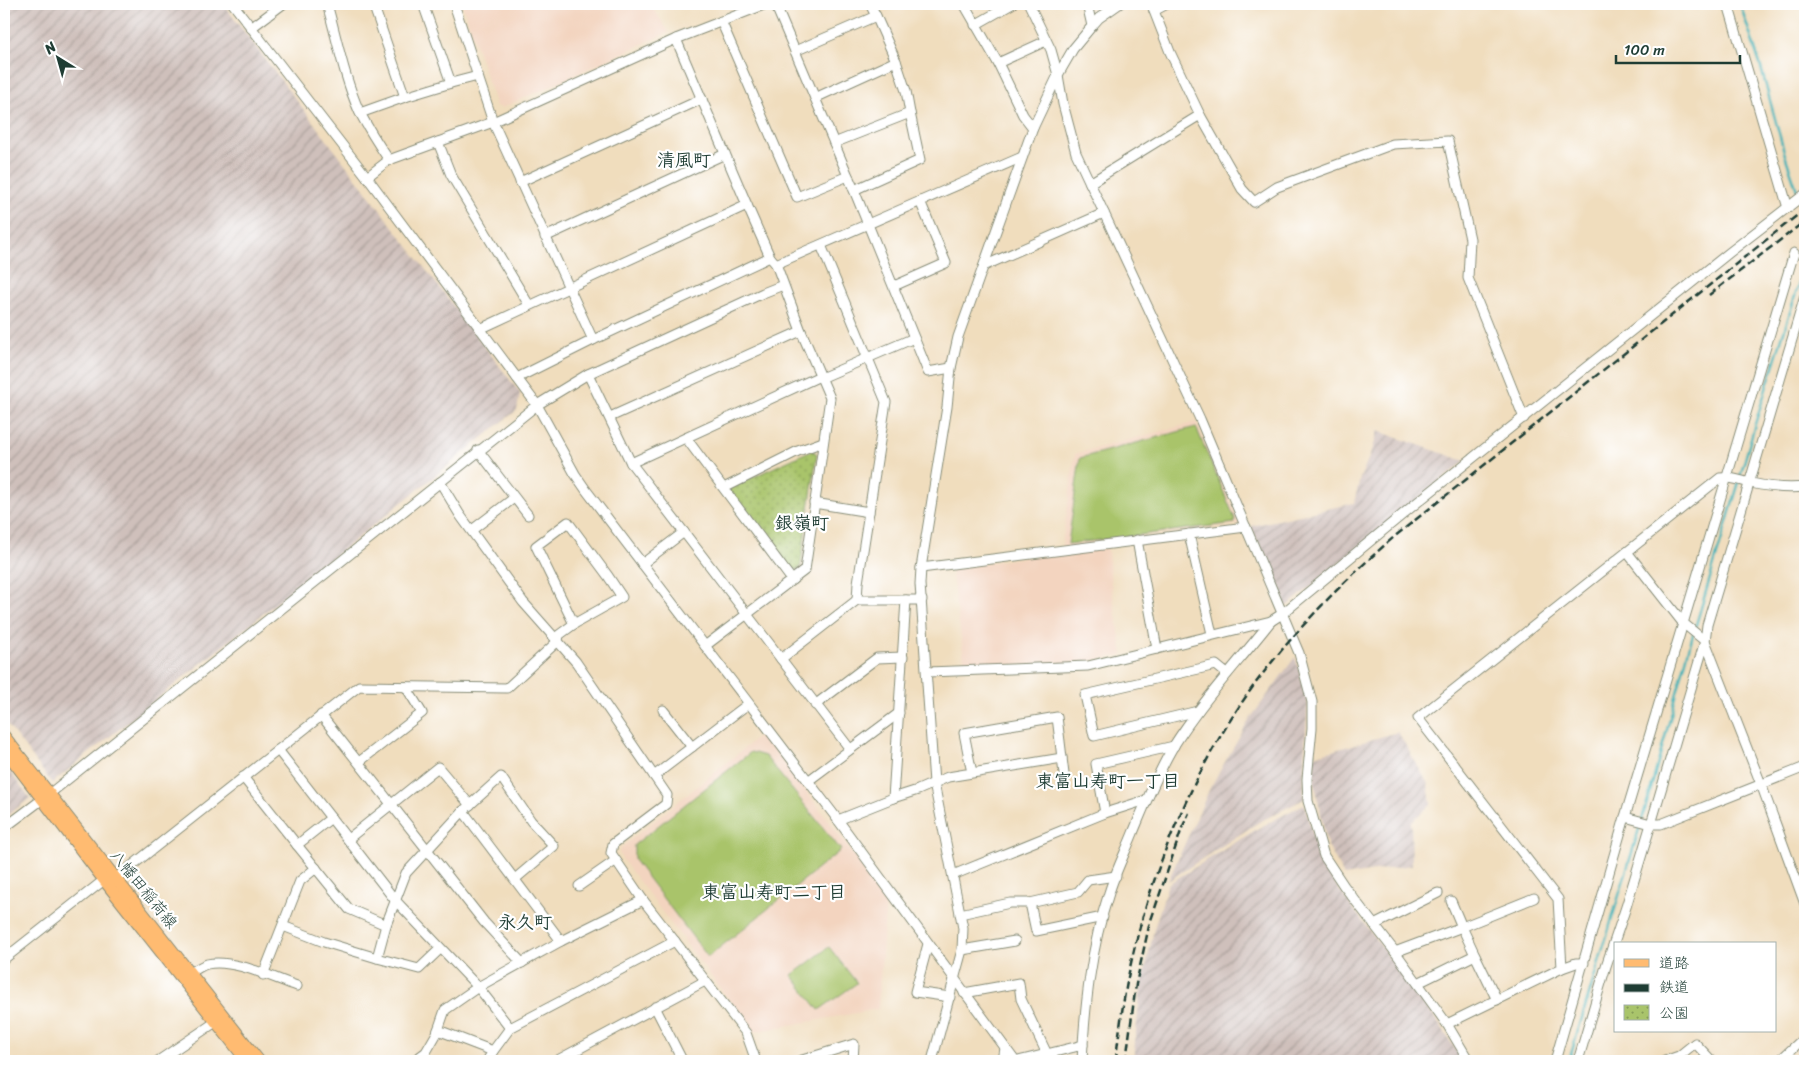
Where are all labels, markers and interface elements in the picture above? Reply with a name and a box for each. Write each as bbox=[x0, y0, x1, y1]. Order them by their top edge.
north arrow bbox=[32, 32, 82, 82]
scale bar bbox=[1616, 32, 1740, 64]
text: N bbox=[38, 35, 62, 62]
text: 100 m bbox=[1624, 37, 1665, 63]
district label: 清風町 bbox=[657, 144, 711, 176]
district label: 銀嶺町 bbox=[775, 507, 829, 539]
district label: 東富山寿町一丁目 bbox=[1036, 765, 1180, 797]
street label: 八幡田稲荷線 bbox=[103, 843, 185, 935]
district label: 東富山寿町二丁目 bbox=[702, 876, 846, 908]
district label: 永久町 bbox=[498, 906, 552, 938]
legend bbox=[1614, 942, 1776, 1032]
text: 道路 bbox=[1659, 950, 1689, 976]
text: 鉄道 bbox=[1659, 974, 1689, 1000]
text: 公園 bbox=[1659, 1000, 1689, 1026]

